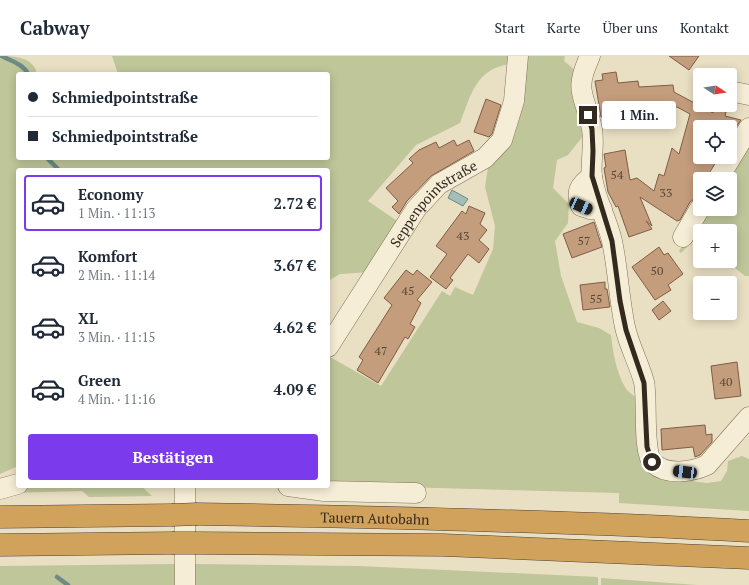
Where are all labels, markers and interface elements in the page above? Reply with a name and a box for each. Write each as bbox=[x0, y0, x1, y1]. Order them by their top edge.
text: Cabway bbox=[20, 15, 89, 40]
text: Start bbox=[495, 18, 525, 37]
text: Karte bbox=[547, 18, 581, 37]
text: Über uns bbox=[603, 18, 658, 37]
text: Kontakt bbox=[680, 18, 729, 37]
north arrow bbox=[693, 68, 737, 112]
map controls bbox=[693, 68, 737, 320]
text: Schmiedpointstraße bbox=[52, 87, 198, 107]
callout: 1 Min. bbox=[602, 101, 676, 129]
route end bbox=[579, 106, 597, 124]
text: 1 Min. bbox=[619, 106, 659, 124]
button: locate bbox=[693, 120, 737, 164]
text: Schmiedpointstraße bbox=[52, 126, 198, 146]
street label: Seppenpointstraße bbox=[385, 155, 480, 250]
house number: 54 bbox=[611, 167, 624, 182]
button: layers bbox=[693, 172, 737, 216]
text: Economy bbox=[78, 184, 143, 204]
icon: car bbox=[30, 185, 66, 221]
house number: 33 bbox=[660, 185, 672, 200]
text: 2.72 € bbox=[274, 193, 316, 213]
car bbox=[568, 196, 594, 216]
text: 1 Min. · 11:13 bbox=[78, 204, 156, 222]
button: + bbox=[693, 224, 737, 268]
house number: 43 bbox=[457, 228, 469, 243]
house number: 57 bbox=[578, 233, 590, 248]
text: Komfort bbox=[78, 246, 137, 266]
icon: car bbox=[30, 247, 66, 283]
text: 3.67 € bbox=[274, 255, 316, 275]
house number: 50 bbox=[651, 263, 663, 278]
text: 2 Min. · 11:14 bbox=[78, 266, 156, 284]
button: − bbox=[693, 276, 737, 320]
house number: 45 bbox=[402, 283, 414, 298]
house number: 55 bbox=[590, 291, 602, 306]
text: XL bbox=[78, 308, 98, 328]
icon: car bbox=[30, 309, 66, 345]
text: 4.62 € bbox=[274, 317, 316, 337]
text: 3 Min. · 11:15 bbox=[78, 328, 156, 346]
house number: 47 bbox=[375, 343, 387, 358]
text: Green bbox=[78, 370, 121, 390]
icon: car bbox=[30, 371, 66, 407]
house number: 40 bbox=[720, 374, 732, 389]
text: 4.09 € bbox=[274, 379, 316, 399]
text: 4 Min. · 11:16 bbox=[78, 390, 156, 408]
button: Bestätigen bbox=[28, 434, 318, 480]
route start bbox=[643, 453, 661, 471]
car bbox=[672, 465, 698, 479]
street label: Tauern Autobahn bbox=[320, 507, 430, 528]

